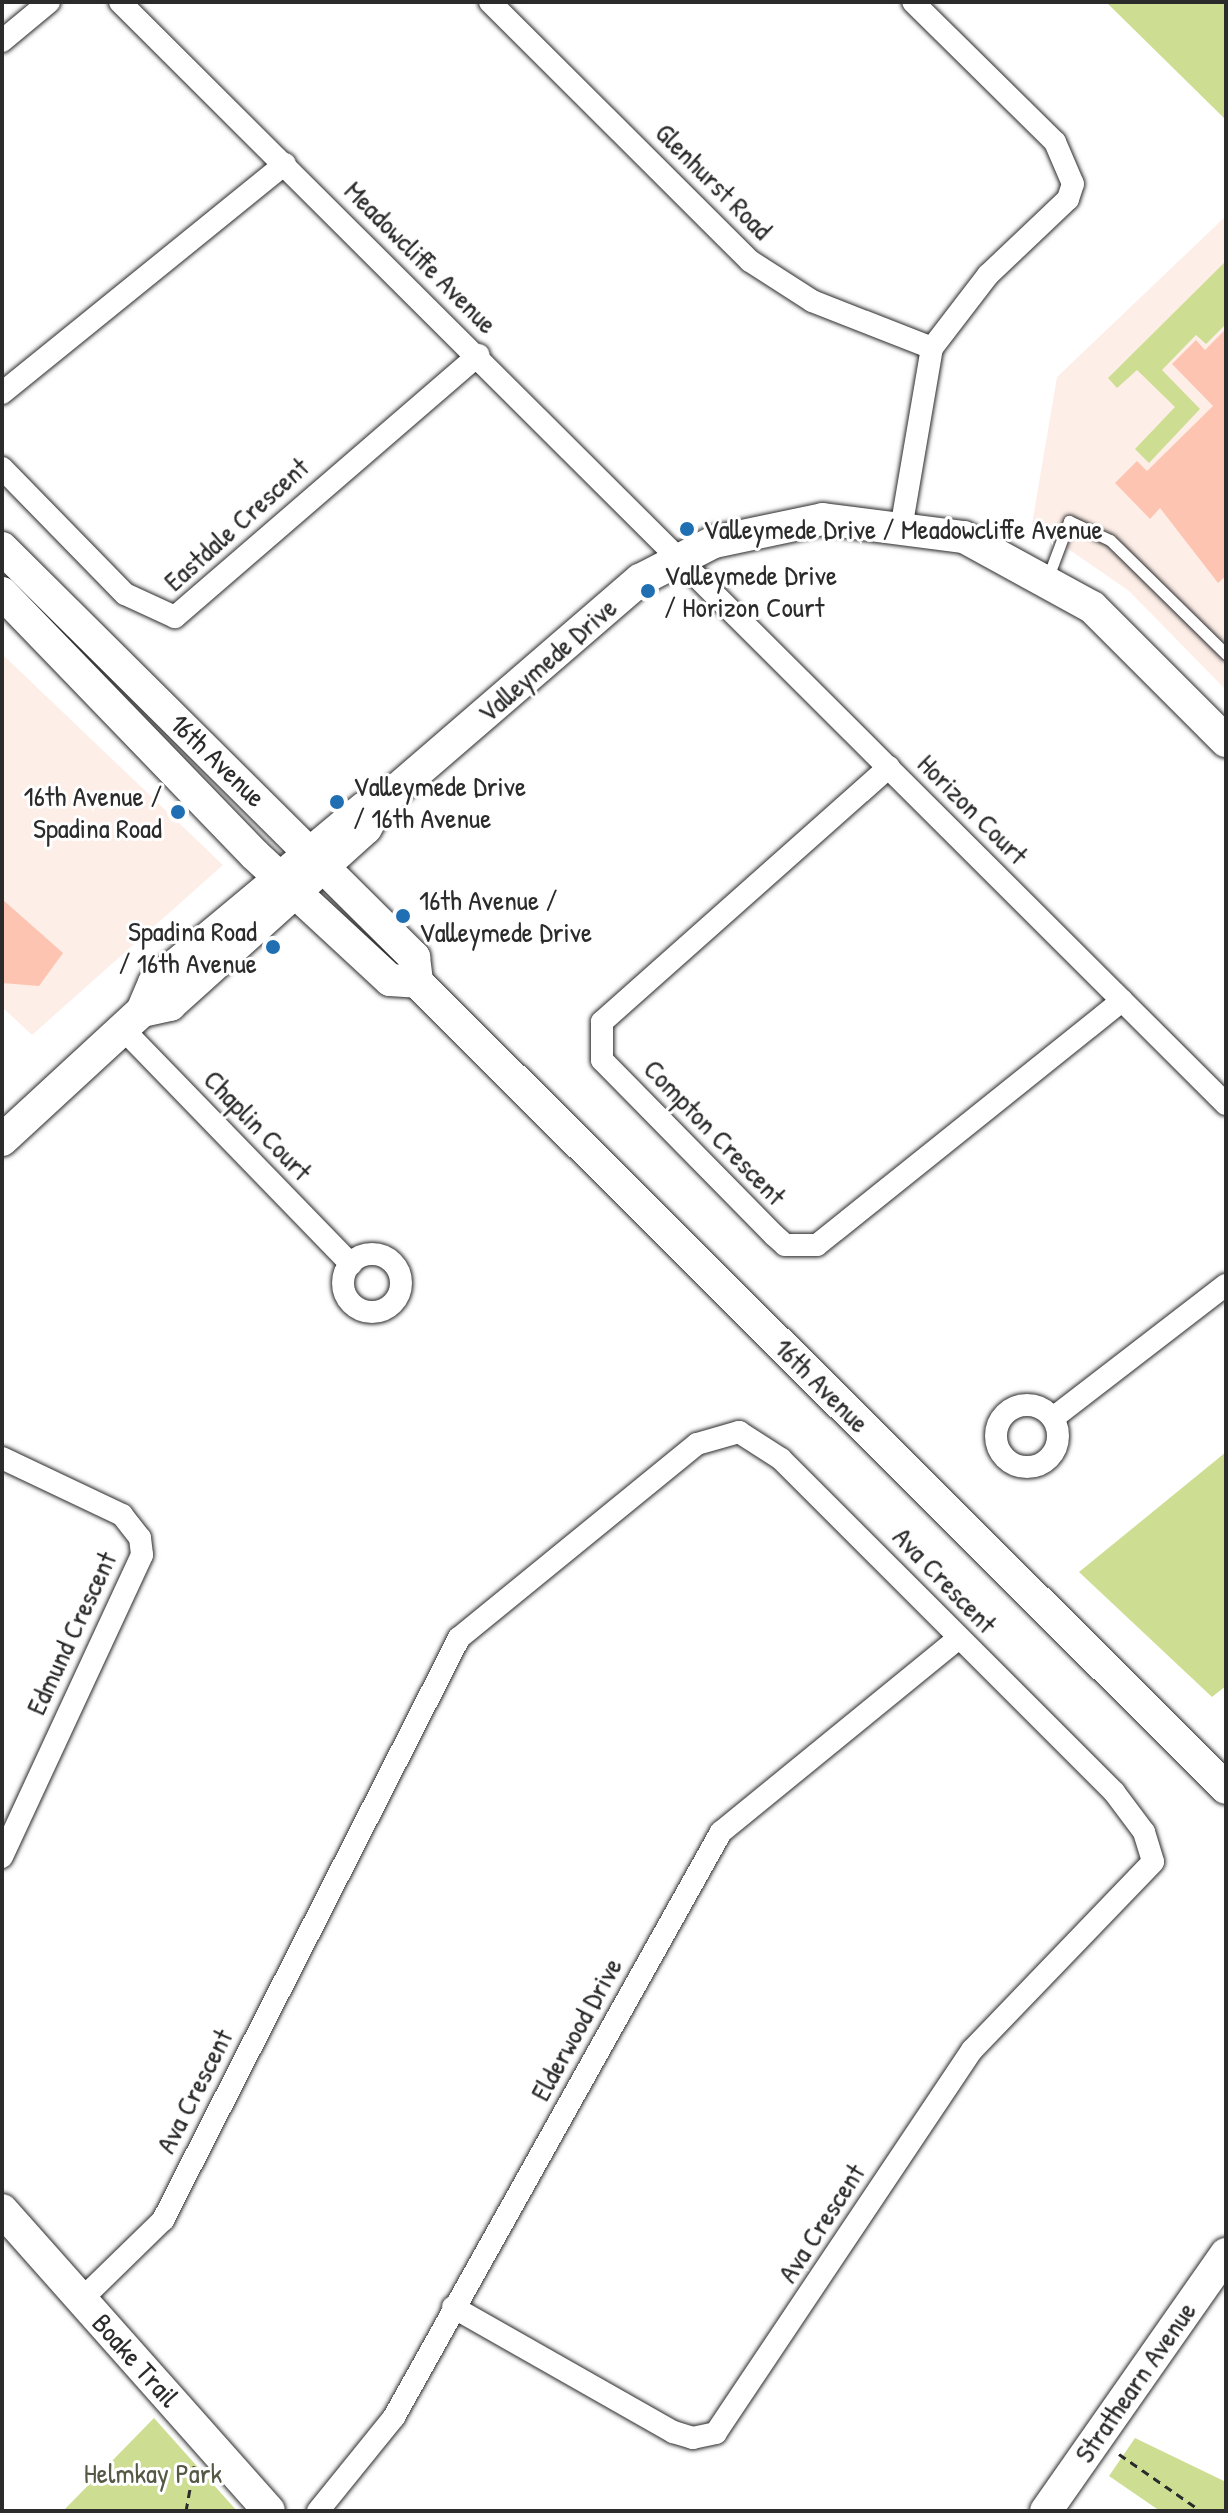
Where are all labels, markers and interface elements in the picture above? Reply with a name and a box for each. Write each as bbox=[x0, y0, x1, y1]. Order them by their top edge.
street label: Glenhurst Road bbox=[649, 116, 779, 246]
street label: Meadowcliffe Avenue bbox=[338, 174, 504, 340]
street label: Eastdale Crescent bbox=[157, 450, 315, 598]
place label: Valleymede Drive / Meadowcliffe Avenue bbox=[703, 512, 1103, 546]
marker: Valleymede Drive / Meadowcliffe Avenue bbox=[678, 520, 696, 538]
place label: Valleymede Drive / Horizon Court bbox=[664, 558, 837, 624]
marker: Valleymede Drive / Horizon Court bbox=[639, 582, 657, 600]
street label: Valleymede Drive bbox=[471, 591, 623, 729]
street label: 16th Avenue bbox=[163, 706, 273, 814]
street label: Horizon Court bbox=[911, 747, 1035, 871]
place label: Valleymede Drive / 16th Avenue bbox=[353, 769, 526, 835]
place label: 16th Avenue / Spadina Road bbox=[24, 779, 162, 845]
marker: Valleymede Drive / 16th Avenue bbox=[328, 793, 346, 811]
marker: 16th Avenue / Spadina Road bbox=[169, 803, 187, 821]
place label: 16th Avenue / Valleymede Drive bbox=[419, 883, 592, 949]
marker: 16th Avenue / Valleymede Drive bbox=[394, 907, 412, 925]
place label: Spadina Road / 16th Avenue bbox=[119, 914, 257, 980]
marker: Spadina Road / 16th Avenue bbox=[264, 938, 282, 956]
street label: Compton Crescent bbox=[637, 1052, 793, 1212]
street label: Chaplin Court bbox=[197, 1063, 319, 1187]
street label: 16th Avenue bbox=[768, 1331, 876, 1439]
street label: Ava Crescent bbox=[886, 1520, 1004, 1640]
street label: Edmund Crescent bbox=[19, 1546, 123, 1720]
street label: Elderwood Drive bbox=[523, 1952, 629, 2106]
street label: Ava Crescent bbox=[148, 2023, 240, 2159]
street label: Ava Crescent bbox=[770, 2157, 872, 2289]
street label: Strathearn Avenue bbox=[1067, 2295, 1203, 2469]
street label: Boake Trail bbox=[85, 2306, 187, 2414]
park label: Helmkay Park bbox=[84, 2456, 222, 2490]

